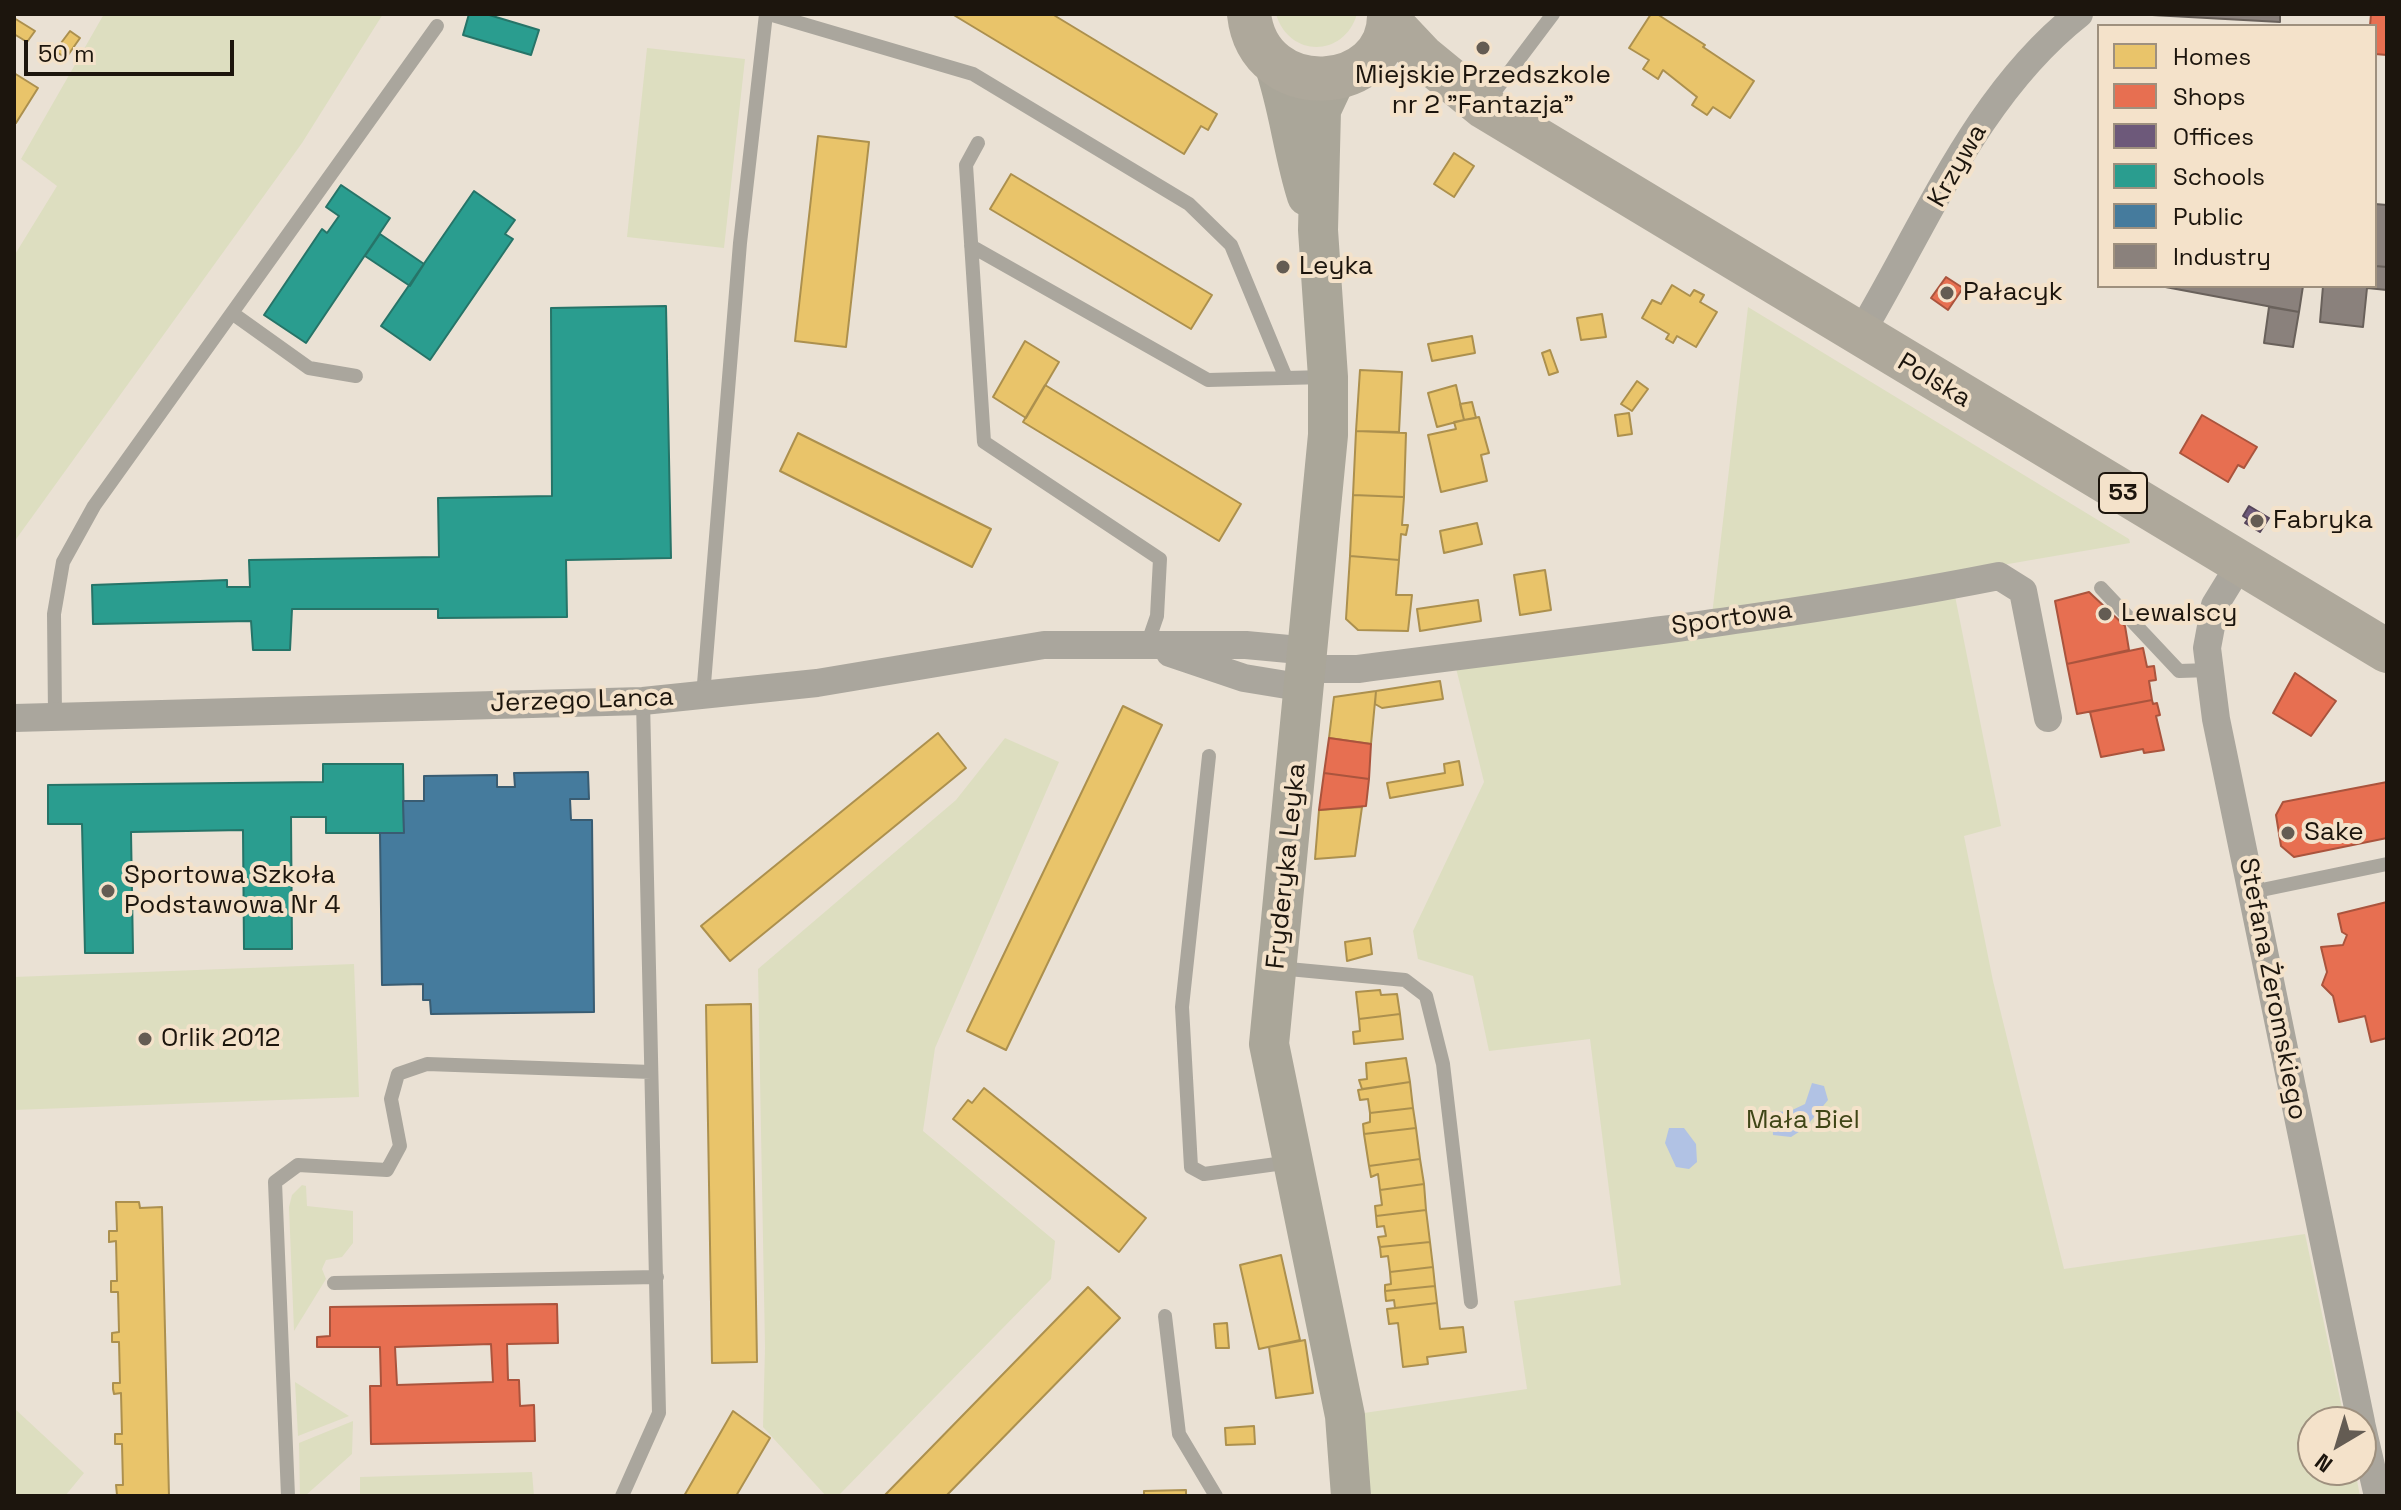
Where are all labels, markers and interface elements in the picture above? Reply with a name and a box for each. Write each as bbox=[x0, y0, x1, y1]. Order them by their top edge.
scale bar bbox=[28, 24, 238, 74]
legend bbox=[2097, 24, 2377, 288]
text: 50 m bbox=[38, 38, 95, 69]
marker: Miejskie Przedszkole nr 2 "Fantazja" bbox=[1474, 39, 1492, 57]
text: Homes bbox=[2173, 41, 2251, 72]
place label: Miejskie Przedszkole nr 2 "Fantazja" bbox=[1355, 60, 1611, 122]
text: Shops bbox=[2173, 81, 2245, 112]
street label: Krzywa bbox=[1922, 119, 1994, 213]
text: Offices bbox=[2173, 121, 2254, 152]
text: Schools bbox=[2173, 161, 2265, 192]
text: Public bbox=[2173, 201, 2244, 232]
text: Industry bbox=[2173, 241, 2271, 272]
place label: Leyka bbox=[1299, 251, 1373, 283]
marker: Leyka bbox=[1274, 258, 1292, 276]
place label: Pałacyk bbox=[1963, 277, 2063, 309]
marker: Pałacyk bbox=[1938, 284, 1956, 302]
street label: Polska bbox=[1892, 347, 1976, 415]
road number: 53 bbox=[2099, 473, 2147, 513]
place label: Fabryka bbox=[2273, 505, 2373, 537]
marker: Fabryka bbox=[2248, 512, 2266, 530]
street label: Sportowa bbox=[1670, 595, 1794, 643]
place label: Lewalscy bbox=[2121, 598, 2237, 630]
marker: Lewalscy bbox=[2096, 605, 2114, 623]
street label: Jerzego Lanca bbox=[490, 682, 674, 720]
street label: Fryderyka Leyka bbox=[1261, 761, 1313, 971]
place label: Sake bbox=[2304, 817, 2364, 849]
marker: Sake bbox=[2279, 824, 2297, 842]
street label: Stefana Żeromskiego bbox=[2231, 855, 2313, 1123]
place label: Sportowa Szkoła Podstawowa Nr 4 bbox=[124, 860, 341, 922]
marker: Sportowa Szkoła Podstawowa Nr 4 bbox=[99, 882, 117, 900]
place label: Orlik 2012 bbox=[161, 1023, 280, 1055]
marker: Orlik 2012 bbox=[136, 1030, 154, 1048]
park label: Mała Biel bbox=[1746, 1105, 1860, 1137]
north arrow bbox=[2297, 1406, 2377, 1486]
text: N bbox=[2309, 1448, 2338, 1479]

